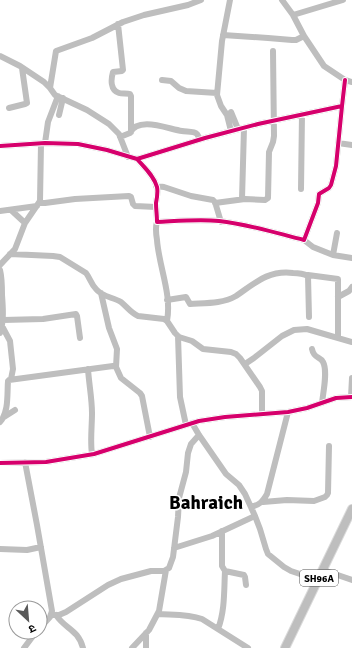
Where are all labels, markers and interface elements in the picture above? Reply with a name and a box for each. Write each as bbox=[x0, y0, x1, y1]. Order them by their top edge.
district label: Bahraich bbox=[169, 491, 243, 515]
road number: SH96A bbox=[300, 570, 338, 586]
north arrow bbox=[8, 600, 48, 640]
text: उ bbox=[26, 621, 38, 636]

